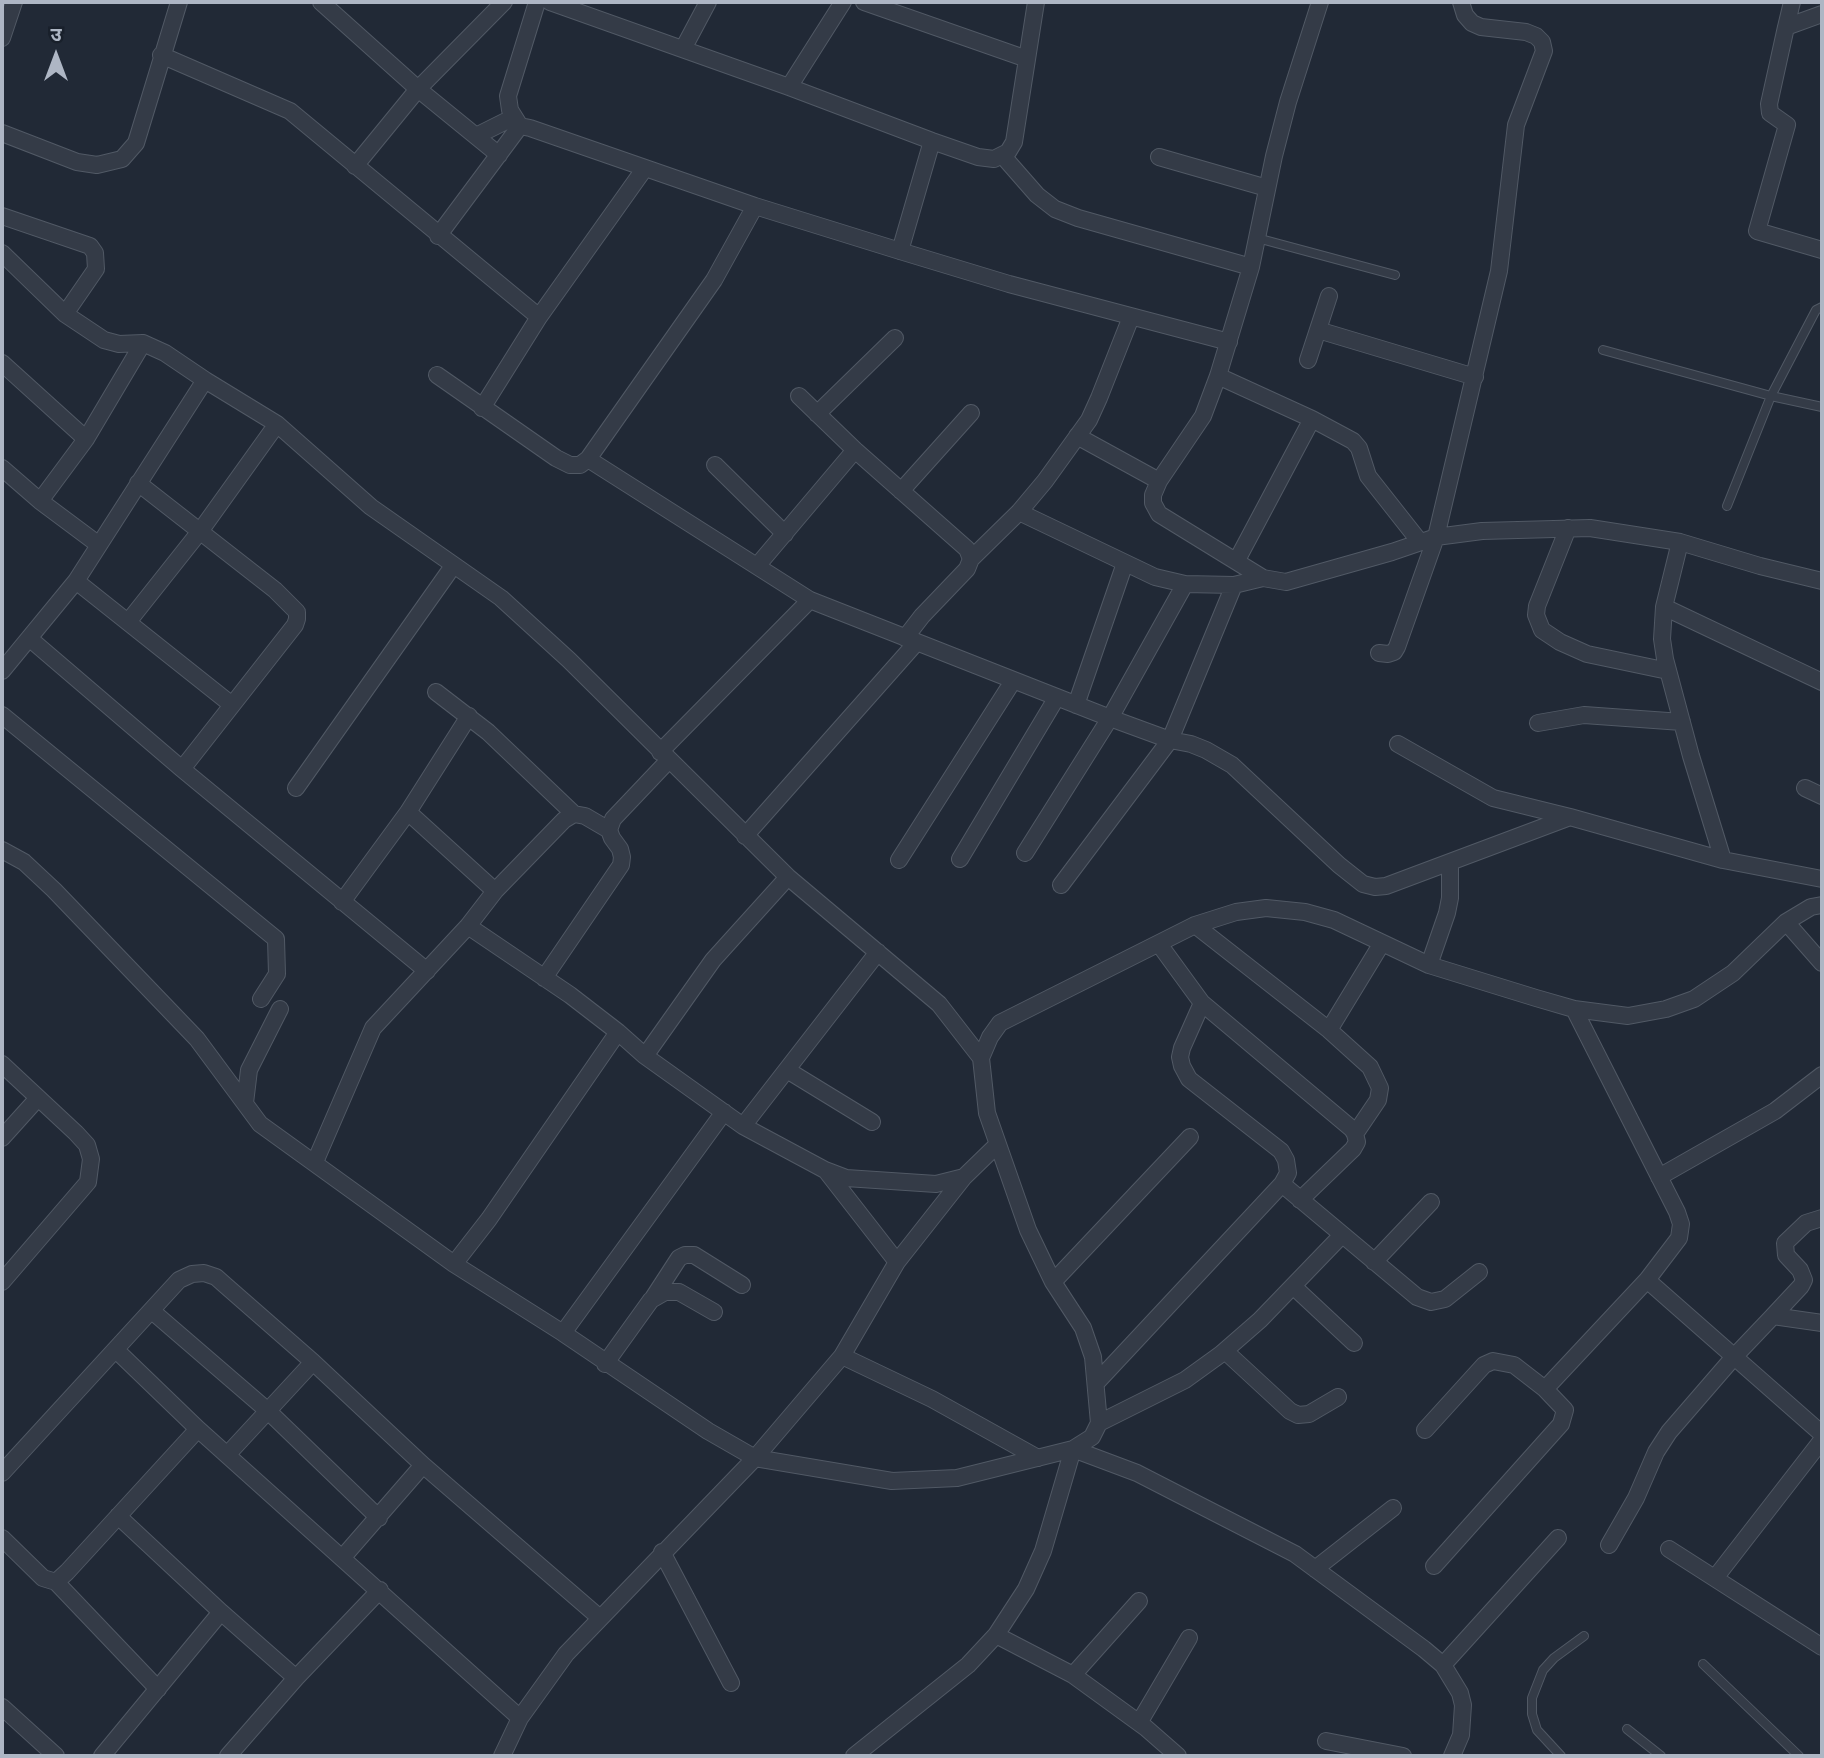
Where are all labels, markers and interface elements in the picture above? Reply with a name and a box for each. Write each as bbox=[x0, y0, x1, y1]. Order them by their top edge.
north arrow bbox=[21, 21, 91, 91]
text: उ bbox=[50, 22, 62, 47]

